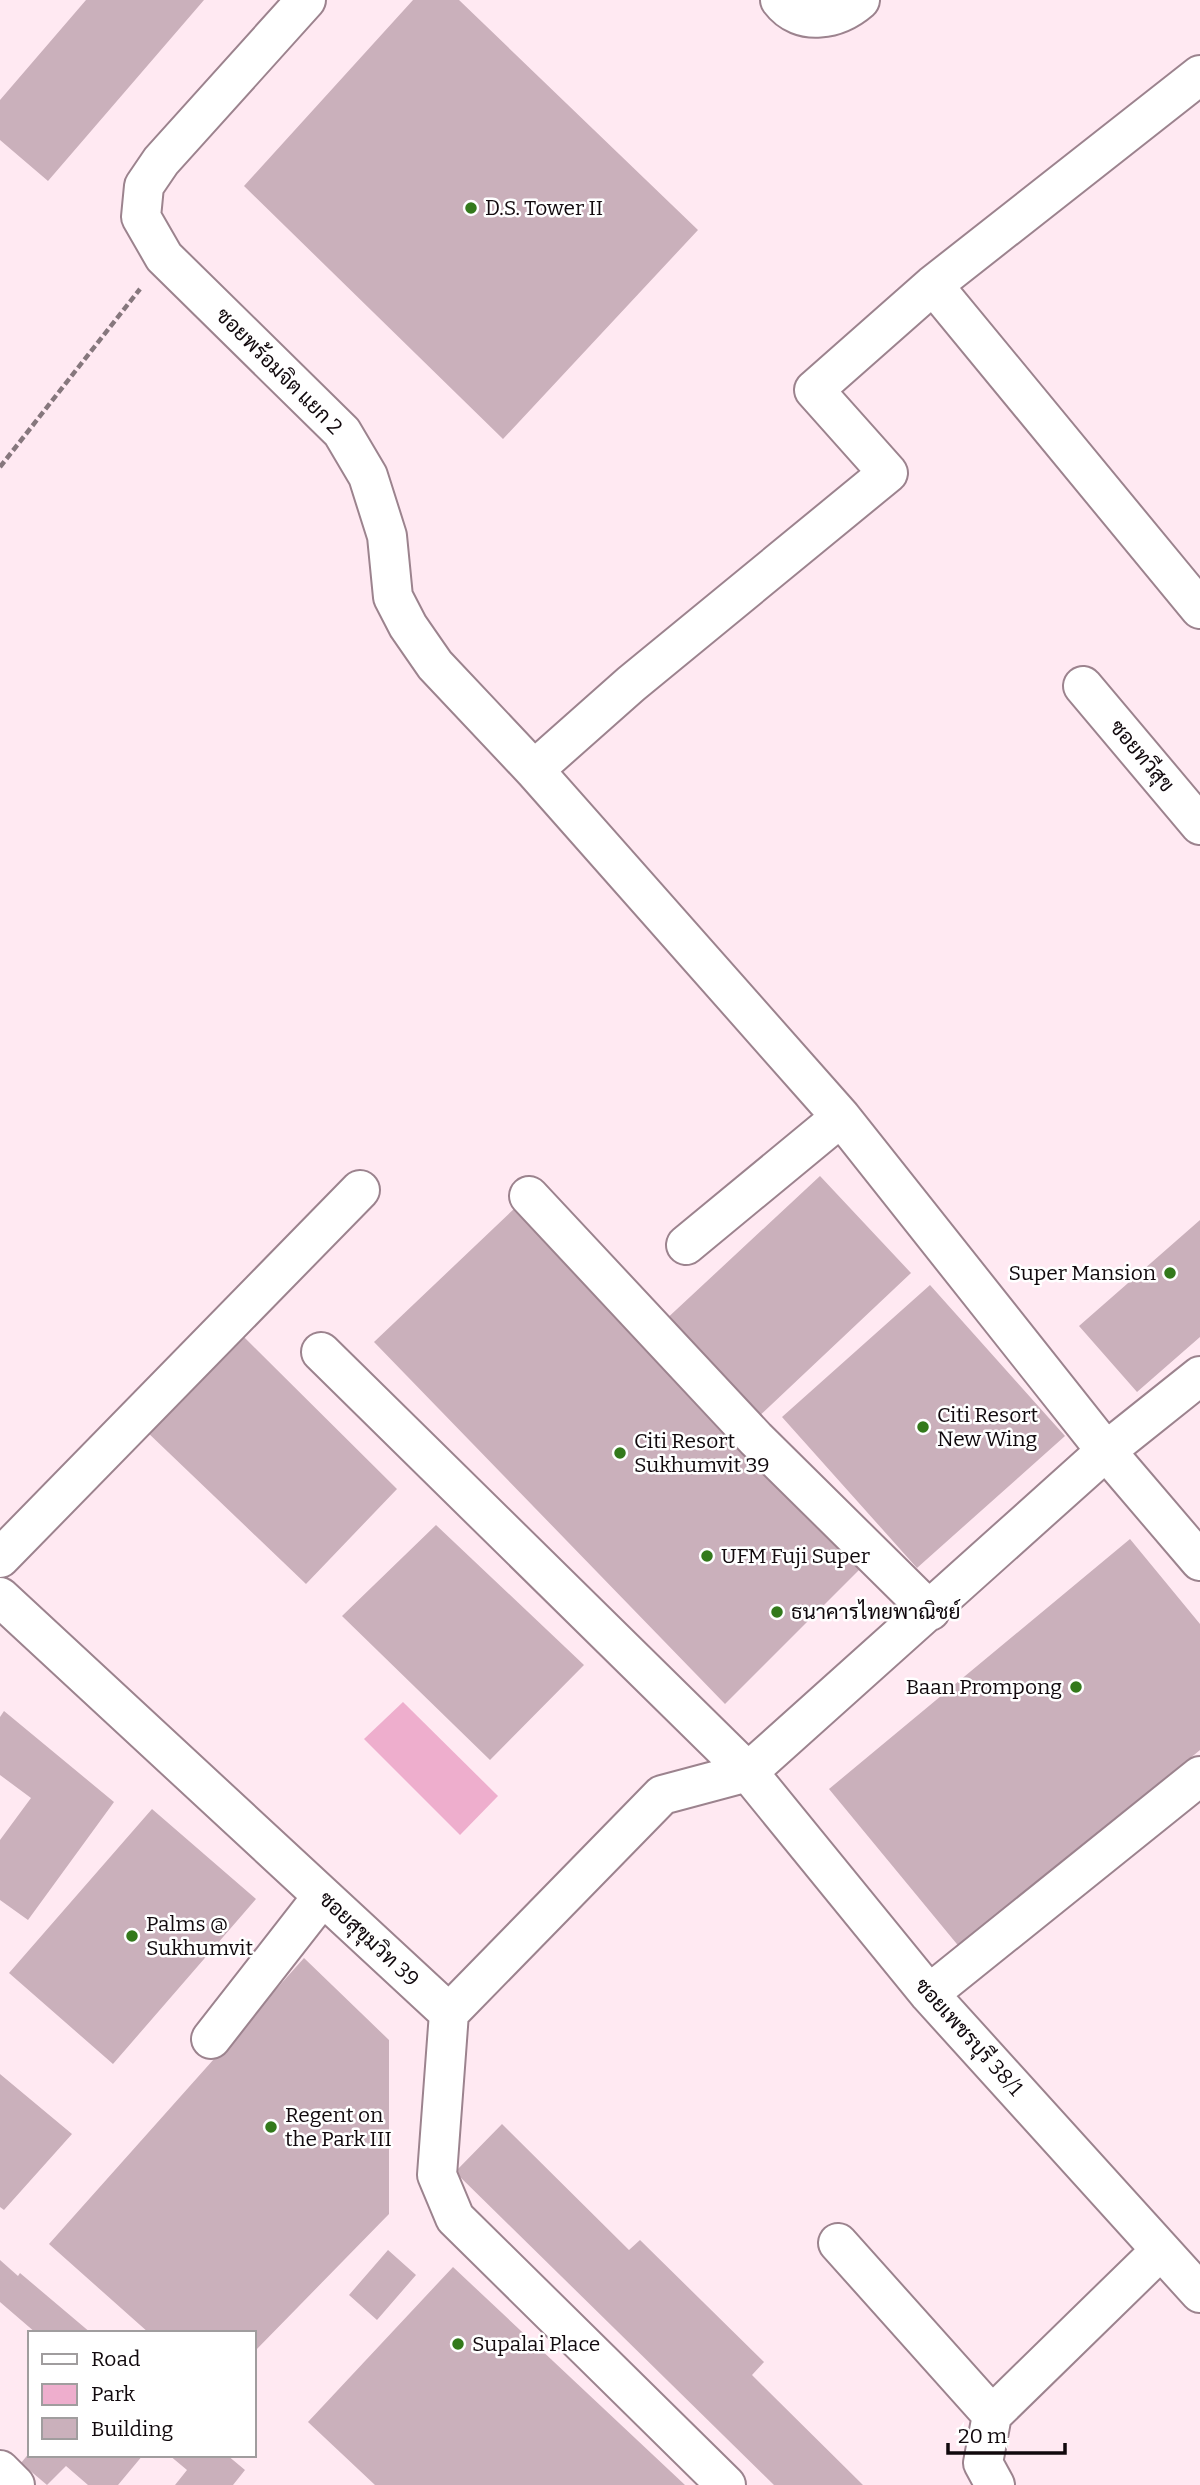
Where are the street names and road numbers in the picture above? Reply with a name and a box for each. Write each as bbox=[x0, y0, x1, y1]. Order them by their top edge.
street label: ซอยพร้อมจิต แยก 2 bbox=[210, 302, 348, 440]
street label: ซอยทวีสุข bbox=[1103, 715, 1180, 798]
street label: ซอยสุขุมวิท 39 bbox=[313, 1886, 425, 1993]
street label: ซอยเพชรบุรี 38/1 bbox=[909, 1973, 1029, 2102]

